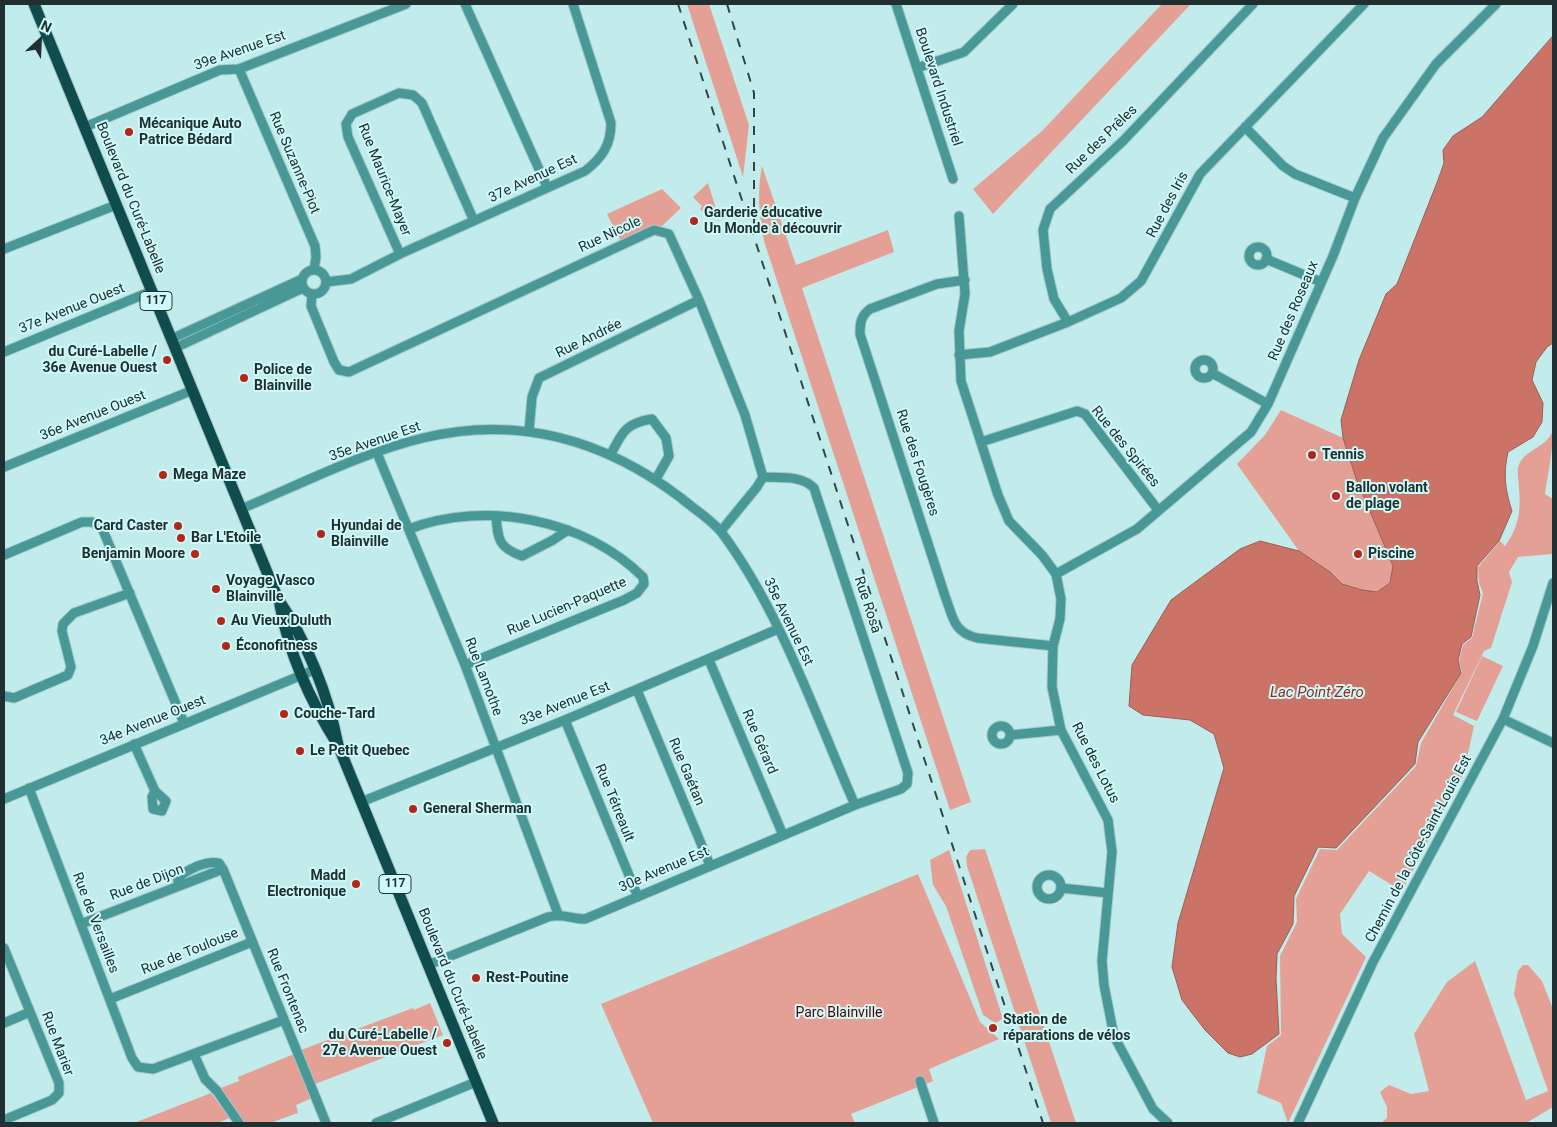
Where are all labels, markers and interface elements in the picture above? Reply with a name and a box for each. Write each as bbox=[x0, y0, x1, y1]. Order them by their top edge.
north arrow bbox=[15, 15, 65, 65]
text: N bbox=[38, 17, 54, 36]
street label: Boulevard Industriel bbox=[911, 26, 965, 148]
street label: 39e Avenue Est bbox=[192, 27, 288, 75]
street label: Rue des Prêles bbox=[1063, 102, 1141, 178]
street label: Rue Suzanne-Piot bbox=[265, 109, 323, 217]
place label: Mécanique Auto Patrice Bédard bbox=[139, 116, 242, 148]
street label: Boulevard du Curé-Labelle bbox=[92, 120, 168, 276]
street label: Rue Maurice-Mayer bbox=[354, 121, 414, 239]
marker: Mécanique Auto Patrice Bédard bbox=[123, 126, 135, 138]
street label: 37e Avenue Est bbox=[486, 151, 580, 207]
street label: Rue des Iris bbox=[1144, 169, 1192, 241]
place label: Garderie éducative Un Monde à découvrir bbox=[704, 205, 842, 238]
street label: Rue Nicole bbox=[576, 213, 644, 257]
marker: Garderie éducative Un Monde à découvrir bbox=[688, 215, 700, 227]
street label: Rue des Roseaux bbox=[1265, 259, 1323, 363]
street label: 37e Avenue Ouest bbox=[17, 280, 127, 338]
road number: 117 bbox=[140, 292, 172, 310]
street label: Rue Andrée bbox=[553, 316, 625, 362]
place label: du Curé-Labelle / 36e Avenue Ouest bbox=[43, 344, 157, 377]
marker: du Curé-Labelle / 36e Avenue Ouest bbox=[161, 354, 173, 366]
place label: Police de Blainville bbox=[254, 362, 312, 394]
marker: Police de Blainville bbox=[238, 372, 250, 384]
street label: 36e Avenue Ouest bbox=[38, 387, 148, 445]
street label: Rue des Spirées bbox=[1087, 403, 1163, 491]
street label: Rue des Fougères bbox=[892, 408, 942, 518]
street label: 35e Avenue Est bbox=[327, 418, 423, 466]
place label: Tennis bbox=[1322, 447, 1364, 463]
marker: Tennis bbox=[1306, 449, 1318, 461]
place label: Mega Maze bbox=[173, 467, 246, 483]
marker: Mega Maze bbox=[157, 469, 169, 481]
place label: Ballon volant de plage bbox=[1346, 480, 1428, 512]
marker: Ballon volant de plage bbox=[1330, 490, 1342, 502]
place label: Card Caster bbox=[94, 518, 168, 534]
place label: Hyundai de Blainville bbox=[331, 518, 402, 550]
marker: Card Caster bbox=[172, 520, 184, 532]
marker: Hyundai de Blainville bbox=[315, 528, 327, 540]
place label: Bar L'Etoile bbox=[191, 530, 261, 546]
marker: Bar L'Etoile bbox=[175, 532, 187, 544]
place label: Benjamin Moore bbox=[82, 546, 185, 562]
place label: Piscine bbox=[1368, 546, 1414, 562]
marker: Benjamin Moore bbox=[189, 548, 201, 560]
marker: Piscine bbox=[1352, 548, 1364, 560]
place label: Voyage Vasco Blainville bbox=[226, 573, 315, 606]
street label: Rue Lucien-Paquette bbox=[505, 574, 629, 640]
street label: Rue Rosa bbox=[850, 574, 884, 636]
street label: 35e Avenue Est bbox=[759, 575, 817, 669]
marker: Voyage Vasco Blainville bbox=[210, 583, 222, 595]
place label: Au Vieux Duluth bbox=[231, 613, 332, 629]
marker: Au Vieux Duluth bbox=[215, 615, 227, 627]
street label: Rue Lamothe bbox=[460, 636, 506, 718]
place label: Éconofitness bbox=[236, 638, 318, 654]
marker: Éconofitness bbox=[220, 640, 232, 652]
street label: 33e Avenue Est bbox=[518, 678, 612, 730]
water label: Lac Point Zéro bbox=[1270, 684, 1364, 702]
street label: 34e Avenue Ouest bbox=[98, 692, 208, 750]
place label: Couche-Tard bbox=[294, 706, 375, 722]
street label: Rue Gérard bbox=[738, 707, 780, 777]
marker: Couche-Tard bbox=[278, 708, 290, 720]
street label: Rue des Lotus bbox=[1067, 720, 1123, 806]
street label: Rue Gaétan bbox=[664, 736, 708, 808]
place label: Le Petit Quebec bbox=[310, 743, 410, 759]
marker: Le Petit Quebec bbox=[294, 745, 306, 757]
street label: Chemin de la Côte-Saint-Louis Est bbox=[1362, 752, 1476, 946]
street label: Rue Tétreault bbox=[591, 762, 637, 844]
place label: General Sherman bbox=[423, 801, 532, 817]
marker: General Sherman bbox=[407, 803, 419, 815]
street label: 30e Avenue Est bbox=[617, 844, 711, 896]
street label: Rue de Dijon bbox=[108, 861, 186, 905]
place label: Madd Electronique bbox=[267, 868, 346, 900]
street label: Rue de Versailles bbox=[68, 870, 122, 976]
road number: 117 bbox=[379, 874, 411, 894]
marker: Madd Electronique bbox=[350, 878, 362, 890]
street label: Boulevard du Curé-Labelle bbox=[414, 906, 490, 1062]
street label: Rue de Toulouse bbox=[139, 925, 241, 979]
street label: Rue Frontenac bbox=[262, 946, 312, 1036]
place label: Rest-Poutine bbox=[486, 970, 569, 986]
marker: Rest-Poutine bbox=[470, 972, 482, 984]
park label: Parc Blainville bbox=[795, 1005, 883, 1021]
street label: Rue Marier bbox=[37, 1010, 77, 1078]
place label: Station de réparations de vélos bbox=[1003, 1012, 1130, 1044]
marker: Station de réparations de vélos bbox=[987, 1022, 999, 1034]
place label: du Curé-Labelle / 27e Avenue Ouest bbox=[323, 1027, 437, 1060]
marker: du Curé-Labelle / 27e Avenue Ouest bbox=[441, 1037, 453, 1049]

